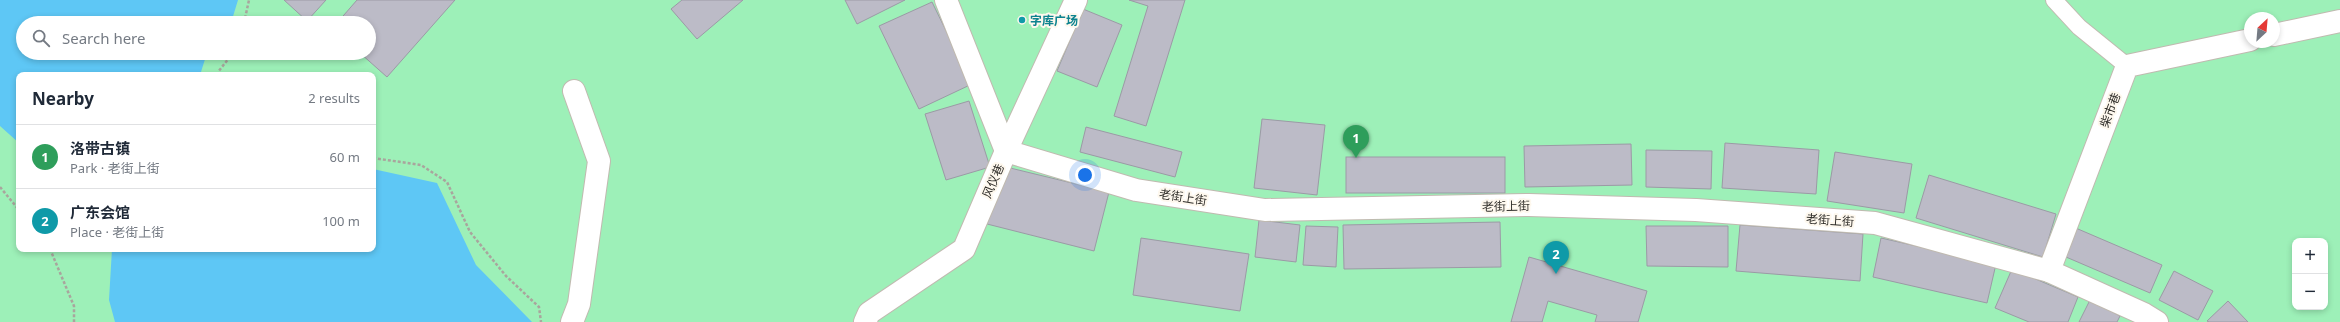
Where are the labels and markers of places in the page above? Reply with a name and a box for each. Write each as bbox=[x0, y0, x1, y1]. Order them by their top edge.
place label: 字库广场 bbox=[1030, 12, 1078, 29]
marker: 字库广场 bbox=[1017, 15, 1027, 25]
pin: 1 bbox=[1343, 125, 1369, 158]
pin: 2 bbox=[1543, 241, 1569, 274]

